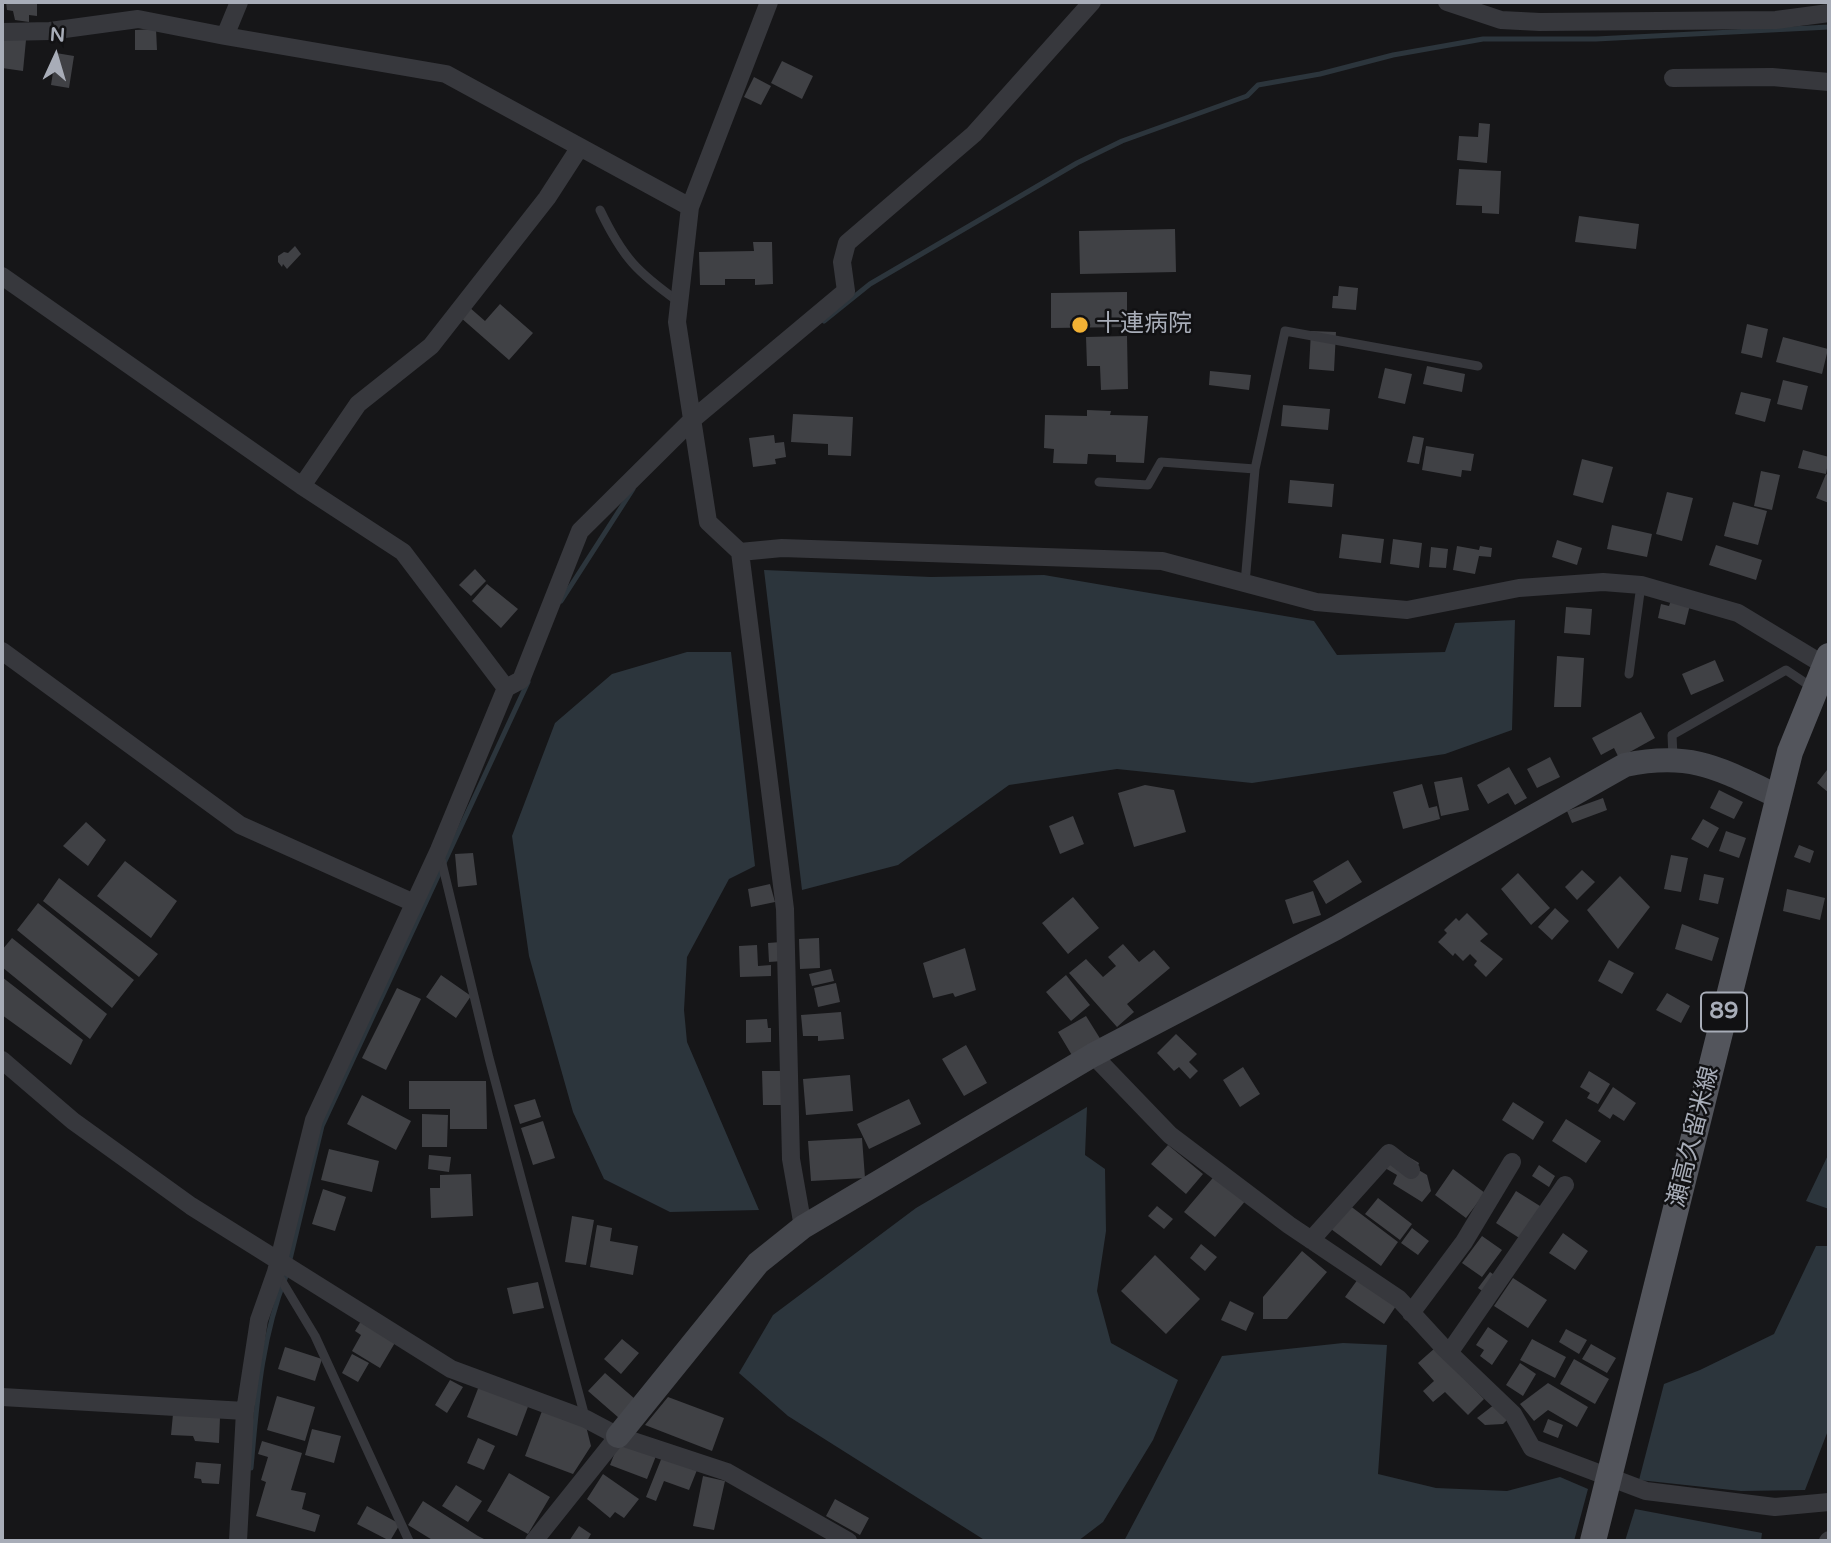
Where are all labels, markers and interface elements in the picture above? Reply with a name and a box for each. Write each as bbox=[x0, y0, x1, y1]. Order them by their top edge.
north arrow bbox=[21, 21, 91, 91]
text: N bbox=[49, 24, 66, 47]
place label: 十連病院 bbox=[1096, 311, 1192, 339]
marker: 十連病院 bbox=[1070, 315, 1090, 335]
road number: 89 bbox=[1701, 993, 1747, 1032]
street label: 瀬高久留米線 bbox=[1663, 1064, 1725, 1210]

